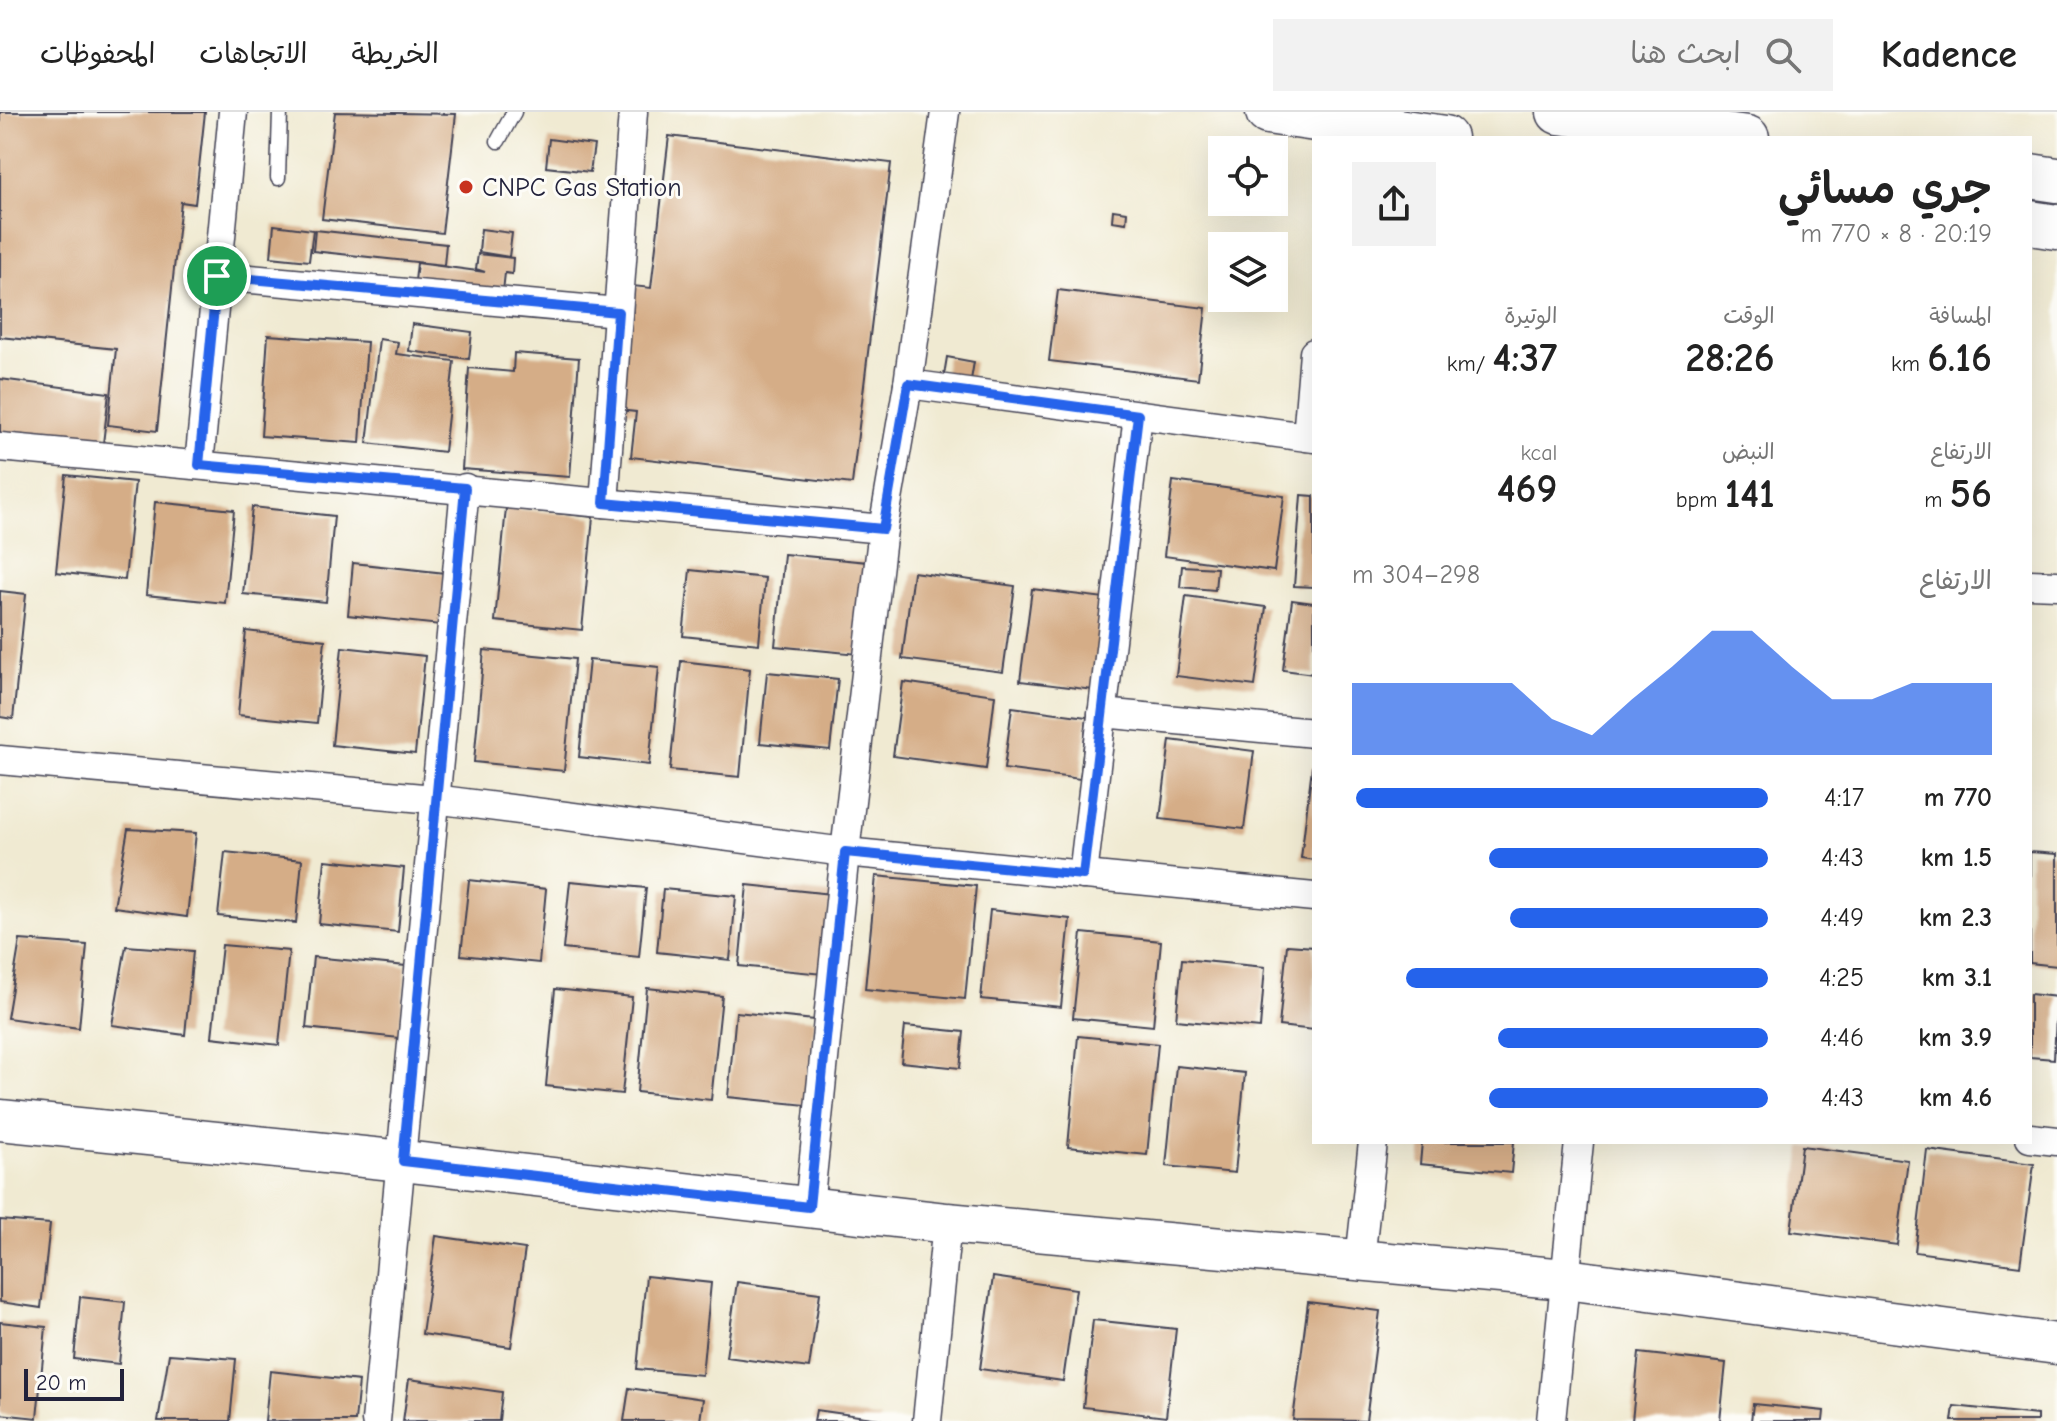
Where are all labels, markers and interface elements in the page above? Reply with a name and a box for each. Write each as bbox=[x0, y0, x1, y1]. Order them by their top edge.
search box bbox=[1273, 19, 1833, 91]
icon: search bbox=[1761, 33, 1805, 77]
text: Kadence bbox=[1881, 33, 2017, 77]
text: ابحث هنا bbox=[1630, 36, 1741, 71]
text: المحفوظات bbox=[40, 38, 155, 70]
text: الاتجاهات bbox=[199, 38, 307, 70]
text: الخريطة bbox=[351, 38, 439, 70]
map controls bbox=[1208, 136, 1288, 312]
button: locate bbox=[1208, 136, 1288, 216]
button: share bbox=[1352, 162, 1436, 246]
text: جري مسائي bbox=[1778, 163, 1992, 214]
place label: CNPC Gas Station bbox=[482, 173, 682, 203]
marker: CNPC Gas Station bbox=[457, 178, 475, 196]
text: 20:19 · 8 × 770 m bbox=[1801, 219, 1992, 249]
button: layers bbox=[1208, 232, 1288, 312]
pin bbox=[183, 242, 251, 310]
icon: arrive bbox=[195, 254, 239, 298]
text: الوتيرة bbox=[1504, 303, 1557, 329]
text: الوقت bbox=[1723, 303, 1775, 329]
text: المسافة bbox=[1929, 303, 1992, 329]
text: 4:37 bbox=[1493, 335, 1557, 381]
text: 28:26 bbox=[1685, 335, 1775, 381]
text: 6.16 bbox=[1927, 335, 1992, 381]
text: /km bbox=[1447, 351, 1493, 377]
text: km bbox=[1891, 351, 1927, 377]
text: النبض bbox=[1722, 439, 1775, 465]
text: الارتفاع bbox=[1930, 439, 1992, 465]
text: kcal bbox=[1520, 440, 1557, 466]
text: 469 bbox=[1497, 466, 1557, 512]
text: 141 bbox=[1725, 471, 1775, 517]
text: 56 bbox=[1950, 471, 1992, 517]
text: bpm bbox=[1676, 487, 1725, 513]
text: m bbox=[1924, 487, 1950, 513]
text: 298–304 m bbox=[1352, 560, 1480, 590]
text: الارتفاع bbox=[1919, 566, 1992, 596]
text: 4:17 bbox=[1824, 783, 1864, 813]
text: 770 m bbox=[1924, 783, 1992, 813]
text: 4:43 bbox=[1821, 843, 1864, 873]
text: 1.5 km bbox=[1921, 843, 1992, 873]
text: 4:49 bbox=[1820, 903, 1864, 933]
text: 2.3 km bbox=[1919, 903, 1992, 933]
text: 4:25 bbox=[1819, 963, 1864, 993]
text: 3.1 km bbox=[1922, 963, 1992, 993]
text: 4:46 bbox=[1820, 1023, 1864, 1053]
text: 3.9 km bbox=[1918, 1023, 1992, 1053]
text: 4:43 bbox=[1821, 1083, 1864, 1113]
text: 4.6 km bbox=[1919, 1083, 1992, 1113]
scale bar bbox=[24, 1365, 124, 1401]
text: 20 m bbox=[36, 1370, 86, 1396]

